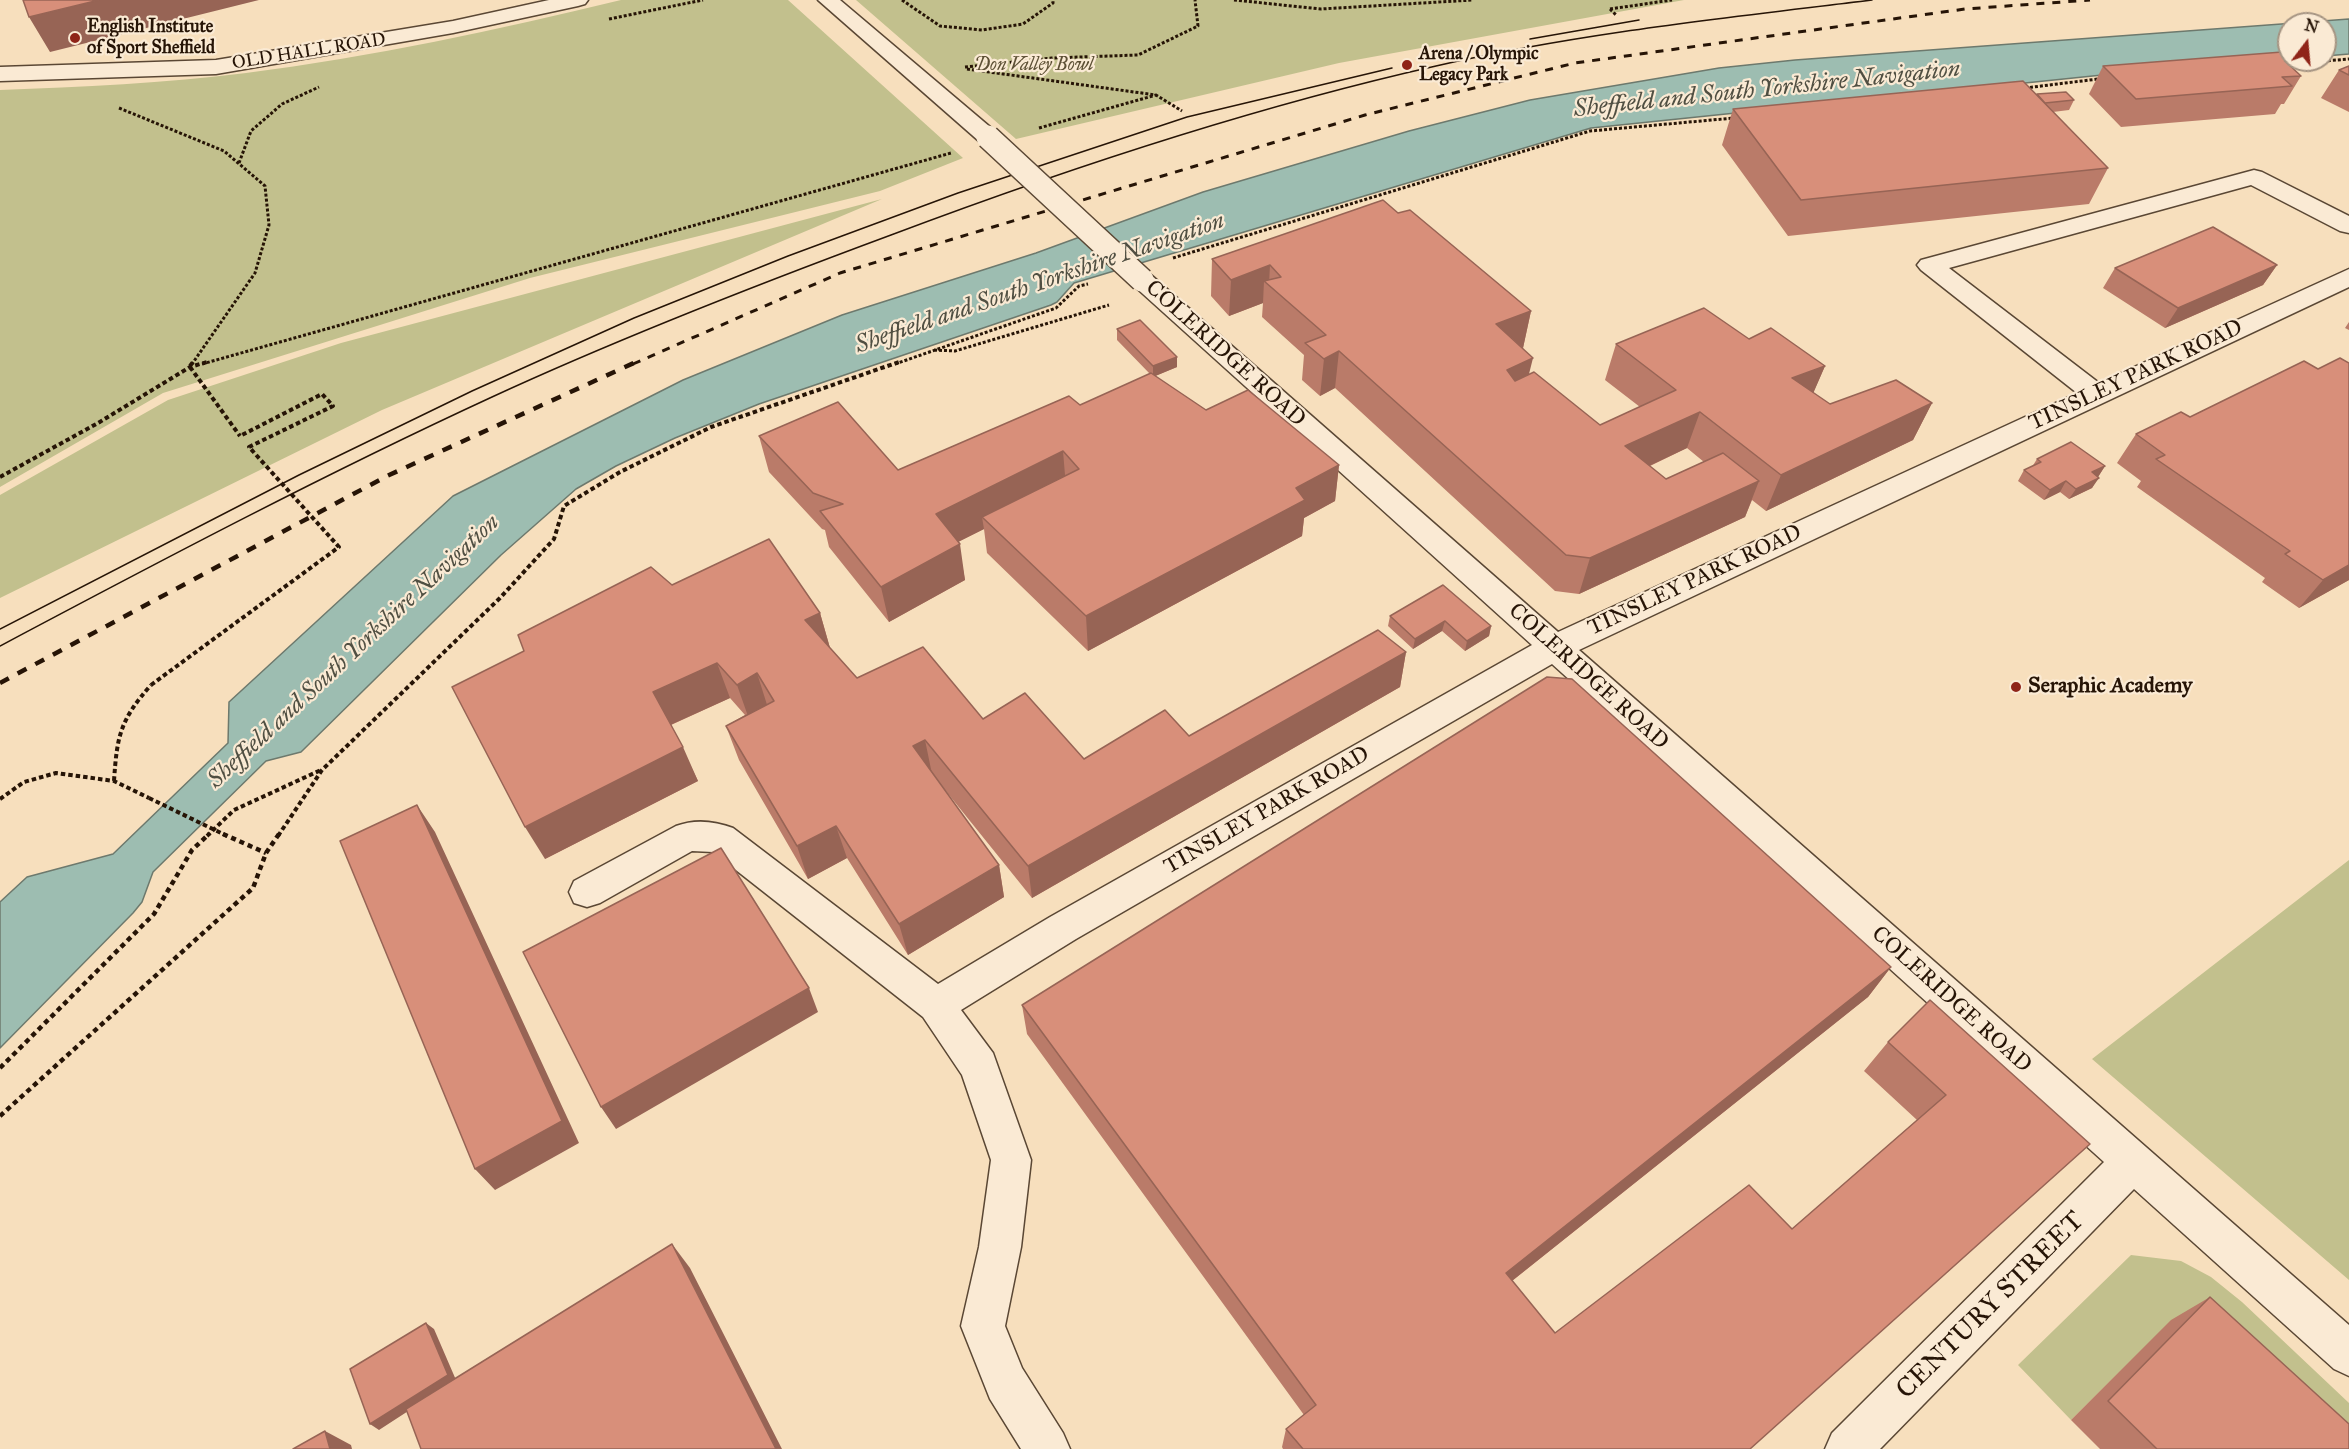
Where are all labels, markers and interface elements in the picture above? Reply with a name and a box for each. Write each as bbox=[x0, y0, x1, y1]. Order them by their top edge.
north arrow bbox=[2277, 12, 2337, 72]
text: N bbox=[2302, 15, 2321, 37]
place label: English Institute of Sport Sheffield bbox=[87, 17, 215, 60]
street label: OLD HALL ROAD bbox=[231, 29, 387, 75]
marker: English Institute of Sport Sheffield bbox=[68, 31, 82, 45]
place label: Arena / Olympic Legacy Park bbox=[1419, 44, 1539, 86]
park label: Don Valley Bowl bbox=[975, 55, 1093, 77]
water label: Sheffield and South Yorkshire Navigation bbox=[1572, 55, 1962, 125]
marker: Arena / Olympic Legacy Park bbox=[1400, 58, 1414, 72]
water label: Sheffield and South Yorkshire Navigation bbox=[852, 207, 1228, 361]
street label: COLERIDGE ROAD bbox=[1140, 275, 1310, 433]
street label: TINSLEY PARK ROAD bbox=[2025, 315, 2247, 437]
water label: Sheffield and South Yorkshire Navigation bbox=[202, 509, 506, 795]
street label: TINSLEY PARK ROAD bbox=[1584, 520, 1806, 642]
street label: COLERIDGE ROAD bbox=[1503, 598, 1673, 756]
place label: Seraphic Academy bbox=[2028, 674, 2192, 700]
marker: Seraphic Academy bbox=[2009, 680, 2023, 694]
street label: TINSLEY PARK ROAD bbox=[1160, 741, 1374, 881]
street label: COLERIDGE ROAD bbox=[1866, 921, 2036, 1079]
street label: CENTURY STREET bbox=[1890, 1205, 2092, 1407]

